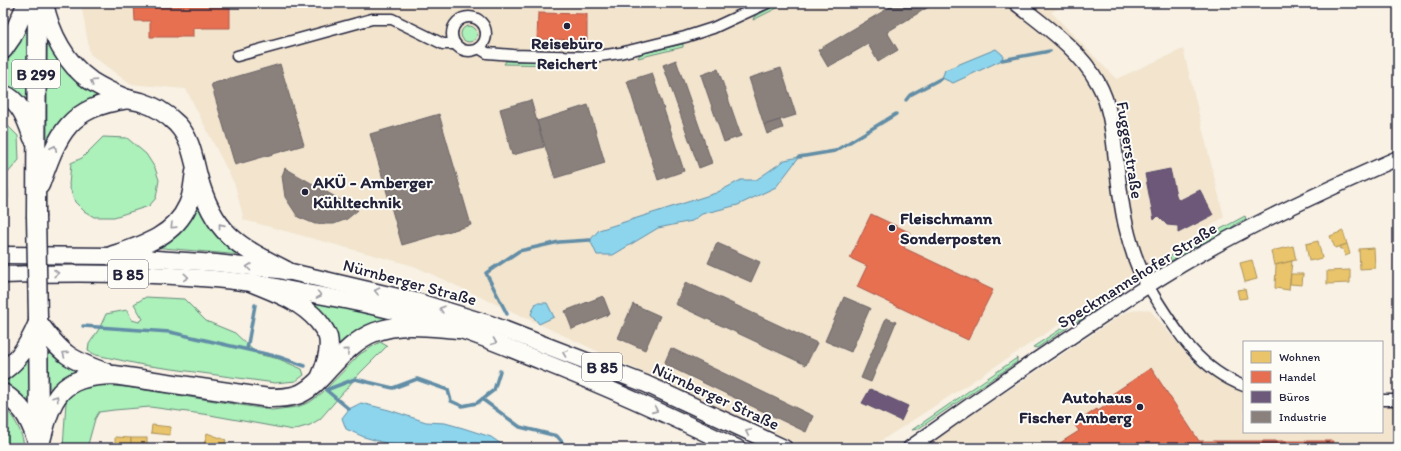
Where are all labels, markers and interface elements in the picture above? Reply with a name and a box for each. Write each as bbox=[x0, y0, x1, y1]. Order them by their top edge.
marker: Reisebüro Reichert bbox=[562, 21, 572, 31]
place label: Reisebüro Reichert bbox=[531, 33, 603, 73]
road number: B 299 bbox=[12, 60, 60, 88]
one-way arrow bbox=[90, 79, 97, 86]
street label: Fuggerstraße bbox=[1112, 100, 1148, 200]
one-way arrow bbox=[49, 145, 57, 152]
place label: AKÜ - Amberger Kühltechnik bbox=[312, 172, 433, 212]
marker: AKÜ - Amberger Kühltechnik bbox=[300, 187, 310, 197]
place label: Fleischmann Sonderposten bbox=[900, 208, 1001, 249]
street label: Speckmannshofer Straße bbox=[1054, 218, 1220, 332]
one-way arrow bbox=[170, 221, 178, 229]
marker: Fleischmann Sonderposten bbox=[887, 223, 897, 233]
one-way arrow bbox=[218, 224, 225, 231]
street label: Nürnberger Straße bbox=[341, 255, 479, 309]
road number: B 85 bbox=[108, 260, 148, 288]
one-way arrow bbox=[245, 263, 252, 272]
one-way arrow bbox=[53, 269, 59, 277]
one-way arrow bbox=[183, 273, 189, 282]
one-way arrow bbox=[373, 288, 380, 296]
one-way arrow bbox=[316, 290, 322, 298]
one-way arrow bbox=[439, 305, 446, 314]
one-way arrow bbox=[491, 338, 498, 346]
legend bbox=[1243, 341, 1383, 433]
one-way arrow bbox=[343, 349, 350, 356]
one-way arrow bbox=[561, 349, 568, 357]
text: Wohnen bbox=[1279, 350, 1321, 364]
one-way arrow bbox=[63, 352, 70, 359]
road number: B 85 bbox=[582, 353, 622, 381]
street label: Nürnberger Straße bbox=[649, 358, 783, 434]
text: Handel bbox=[1279, 370, 1316, 384]
place label: Autohaus Fischer Amberg bbox=[1019, 387, 1132, 428]
text: Büros bbox=[1279, 390, 1310, 404]
one-way arrow bbox=[51, 395, 59, 402]
marker: Autohaus Fischer Amberg bbox=[1135, 402, 1145, 412]
one-way arrow bbox=[651, 405, 658, 413]
text: Industrie bbox=[1279, 410, 1327, 424]
one-way arrow bbox=[745, 429, 753, 437]

